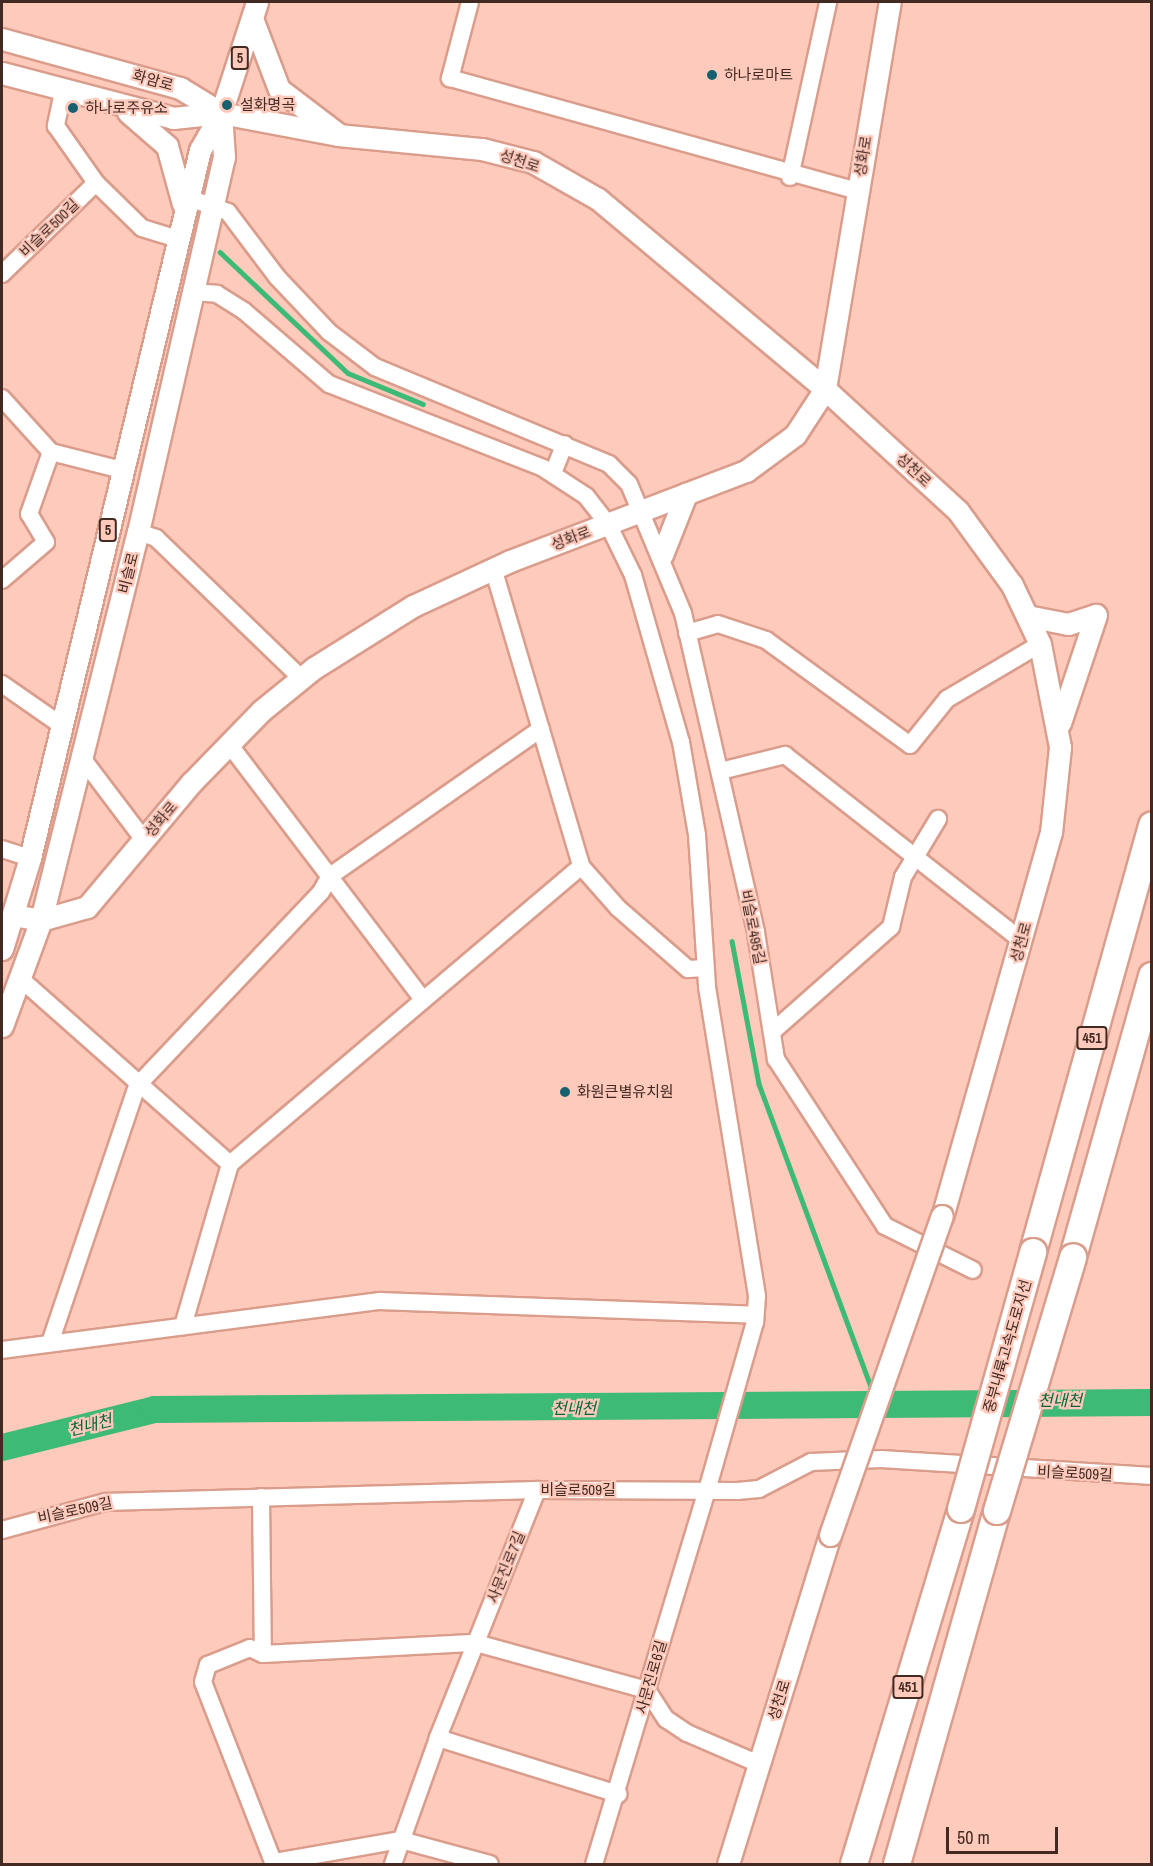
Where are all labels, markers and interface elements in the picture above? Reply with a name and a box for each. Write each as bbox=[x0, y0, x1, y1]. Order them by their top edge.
road number: 5 bbox=[230, 47, 250, 69]
street label: 화암로 bbox=[131, 66, 175, 94]
place label: 하나로마트 bbox=[724, 66, 793, 84]
marker: 하나로마트 bbox=[705, 68, 719, 82]
marker: 설화명곡 bbox=[218, 96, 236, 114]
place label: 설화명곡 bbox=[240, 96, 295, 114]
place label: 하나로주유소 bbox=[85, 99, 168, 117]
marker: 하나로주유소 bbox=[66, 101, 80, 115]
street label: 성화로 bbox=[851, 134, 875, 178]
street label: 성천로 bbox=[498, 146, 542, 176]
street label: 비슬로500길 bbox=[16, 195, 82, 261]
street label: 성천로 bbox=[893, 449, 935, 491]
road number: 5 bbox=[98, 519, 118, 541]
street label: 성화로 bbox=[548, 522, 594, 554]
street label: 비슬로 bbox=[114, 551, 142, 595]
street label: 성화로 bbox=[141, 797, 181, 841]
street label: 비슬로495길 bbox=[737, 888, 769, 966]
street label: 성천로 bbox=[1007, 920, 1035, 964]
road number: 451 bbox=[1076, 1027, 1108, 1049]
place label: 화원큰별유치원 bbox=[577, 1083, 674, 1101]
marker: 화원큰별유치원 bbox=[558, 1085, 572, 1099]
street label: 중부내륙고속도로지선 bbox=[979, 1277, 1035, 1415]
water label: 천내천 bbox=[1038, 1390, 1082, 1410]
water label: 천내천 bbox=[552, 1398, 596, 1418]
water label: 천내천 bbox=[66, 1410, 114, 1440]
street label: 비슬로509길 bbox=[1037, 1462, 1113, 1484]
street label: 비슬로509길 bbox=[540, 1481, 616, 1499]
street label: 비슬로509길 bbox=[36, 1493, 114, 1527]
street label: 사문진로7길 bbox=[483, 1528, 529, 1606]
street label: 사문진로6길 bbox=[632, 1638, 670, 1716]
road number: 451 bbox=[892, 1676, 924, 1698]
street label: 성천로 bbox=[764, 1678, 794, 1722]
scale bar bbox=[949, 1815, 1062, 1853]
text: 50 m bbox=[957, 1825, 990, 1850]

